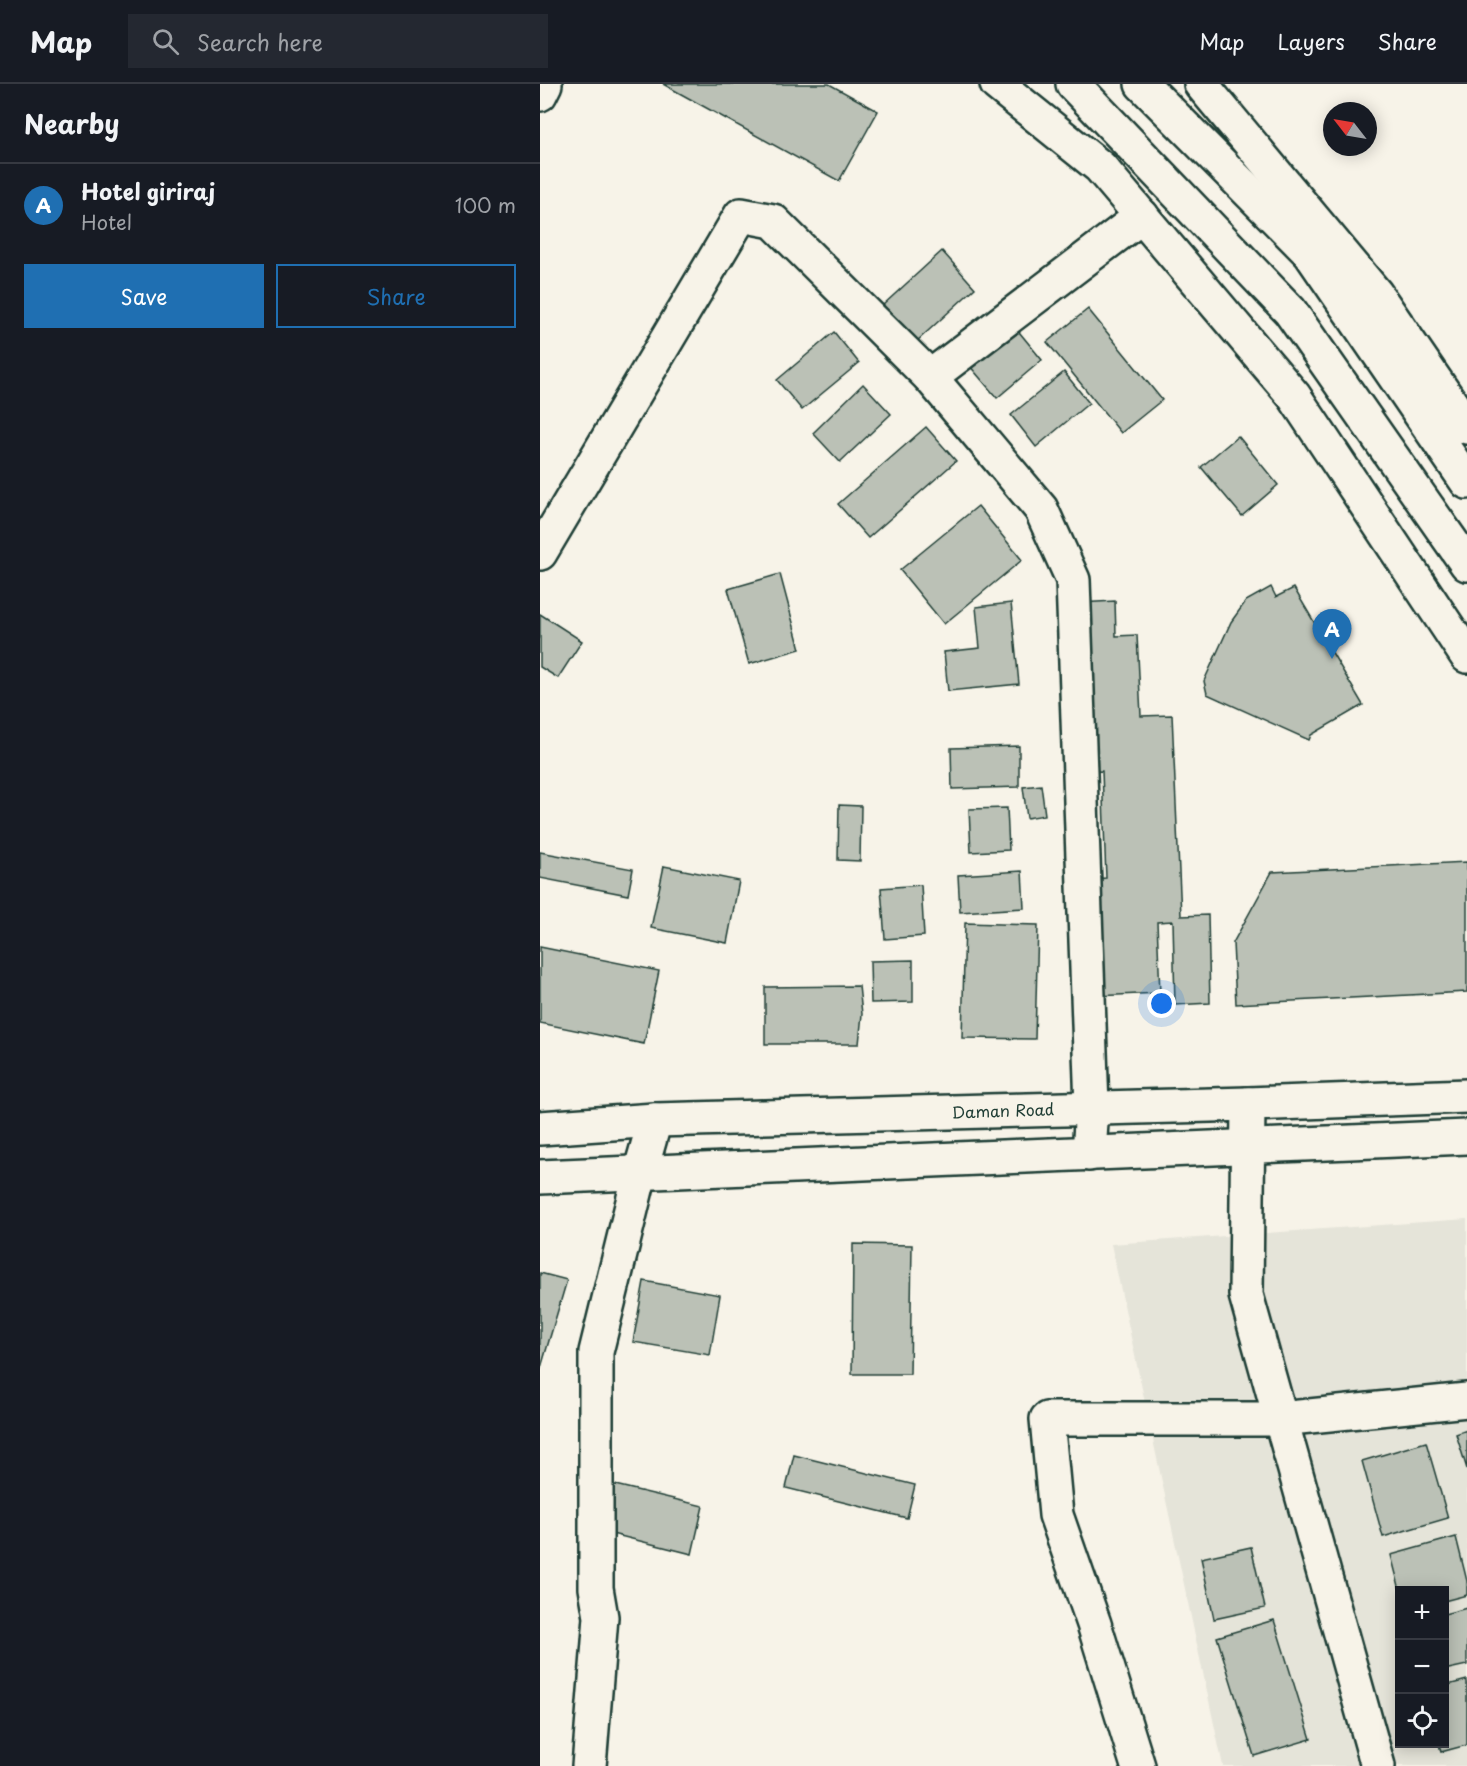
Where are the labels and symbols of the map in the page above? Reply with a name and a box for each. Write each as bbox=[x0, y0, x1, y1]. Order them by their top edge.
north arrow bbox=[1323, 102, 1377, 156]
pin: A bbox=[1312, 610, 1352, 659]
your location bbox=[1147, 989, 1176, 1018]
street label: Daman Road bbox=[951, 1096, 1055, 1124]

